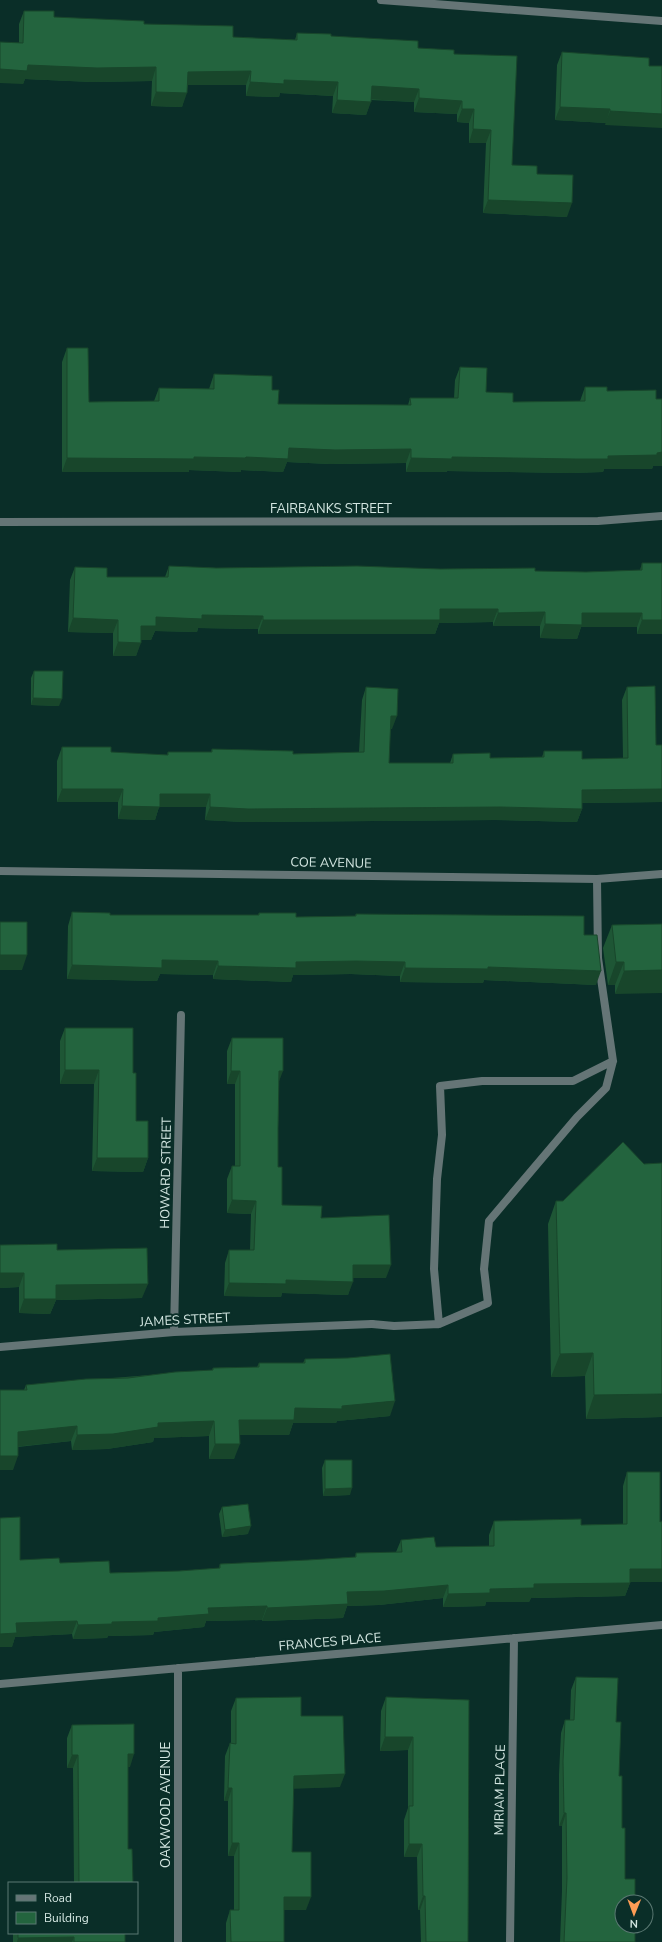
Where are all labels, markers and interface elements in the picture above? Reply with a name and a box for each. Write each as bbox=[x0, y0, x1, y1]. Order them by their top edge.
street label: FAIRBANKS STREET bbox=[270, 500, 392, 518]
street label: COE AVENUE bbox=[290, 853, 372, 873]
street label: HOWARD STREET bbox=[156, 1117, 176, 1229]
street label: JAMES STREET bbox=[138, 1309, 231, 1331]
street label: FRANCES PLACE bbox=[278, 1629, 382, 1655]
street label: OAKWOOD AVENUE bbox=[157, 1742, 175, 1868]
street label: MIRIAM PLACE bbox=[490, 1744, 510, 1836]
legend bbox=[8, 1882, 138, 1934]
text: Road bbox=[44, 1890, 72, 1906]
north arrow bbox=[614, 1894, 654, 1934]
text: Building bbox=[44, 1910, 89, 1926]
text: N bbox=[630, 1916, 638, 1931]

